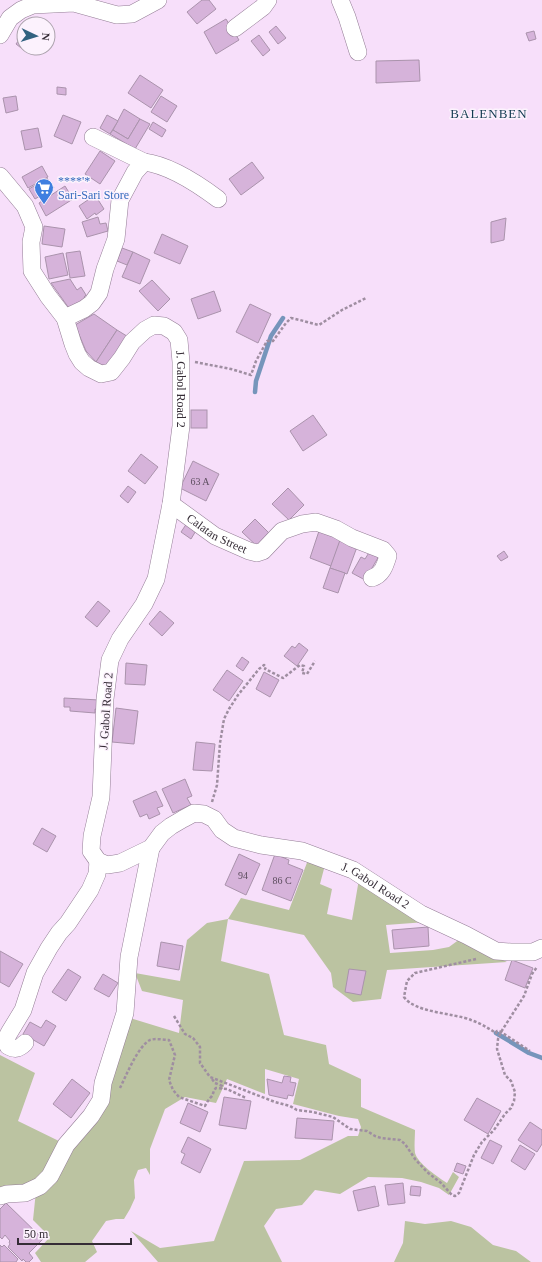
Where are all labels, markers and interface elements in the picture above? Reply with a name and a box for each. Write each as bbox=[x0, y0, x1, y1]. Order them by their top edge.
north arrow bbox=[16, 16, 56, 56]
text: N bbox=[40, 32, 52, 41]
district label: BALENBEN bbox=[450, 106, 528, 121]
place label: ****'* Sari-Sari Store bbox=[58, 174, 129, 202]
supermarket icon: ****'* Sari-Sari Store bbox=[33, 177, 55, 205]
street label: J. Gabol Road 2 bbox=[173, 350, 188, 428]
house number: 63 A bbox=[190, 476, 210, 487]
street label: Calatan Street bbox=[184, 511, 250, 557]
street label: J. Gabol Road 2 bbox=[96, 672, 116, 750]
street label: J. Gabol Road 2 bbox=[340, 859, 412, 912]
house number: 94 bbox=[238, 870, 248, 881]
house number: 86 C bbox=[272, 875, 292, 886]
scale bar bbox=[18, 1220, 131, 1246]
text: 50 m bbox=[24, 1227, 49, 1241]

